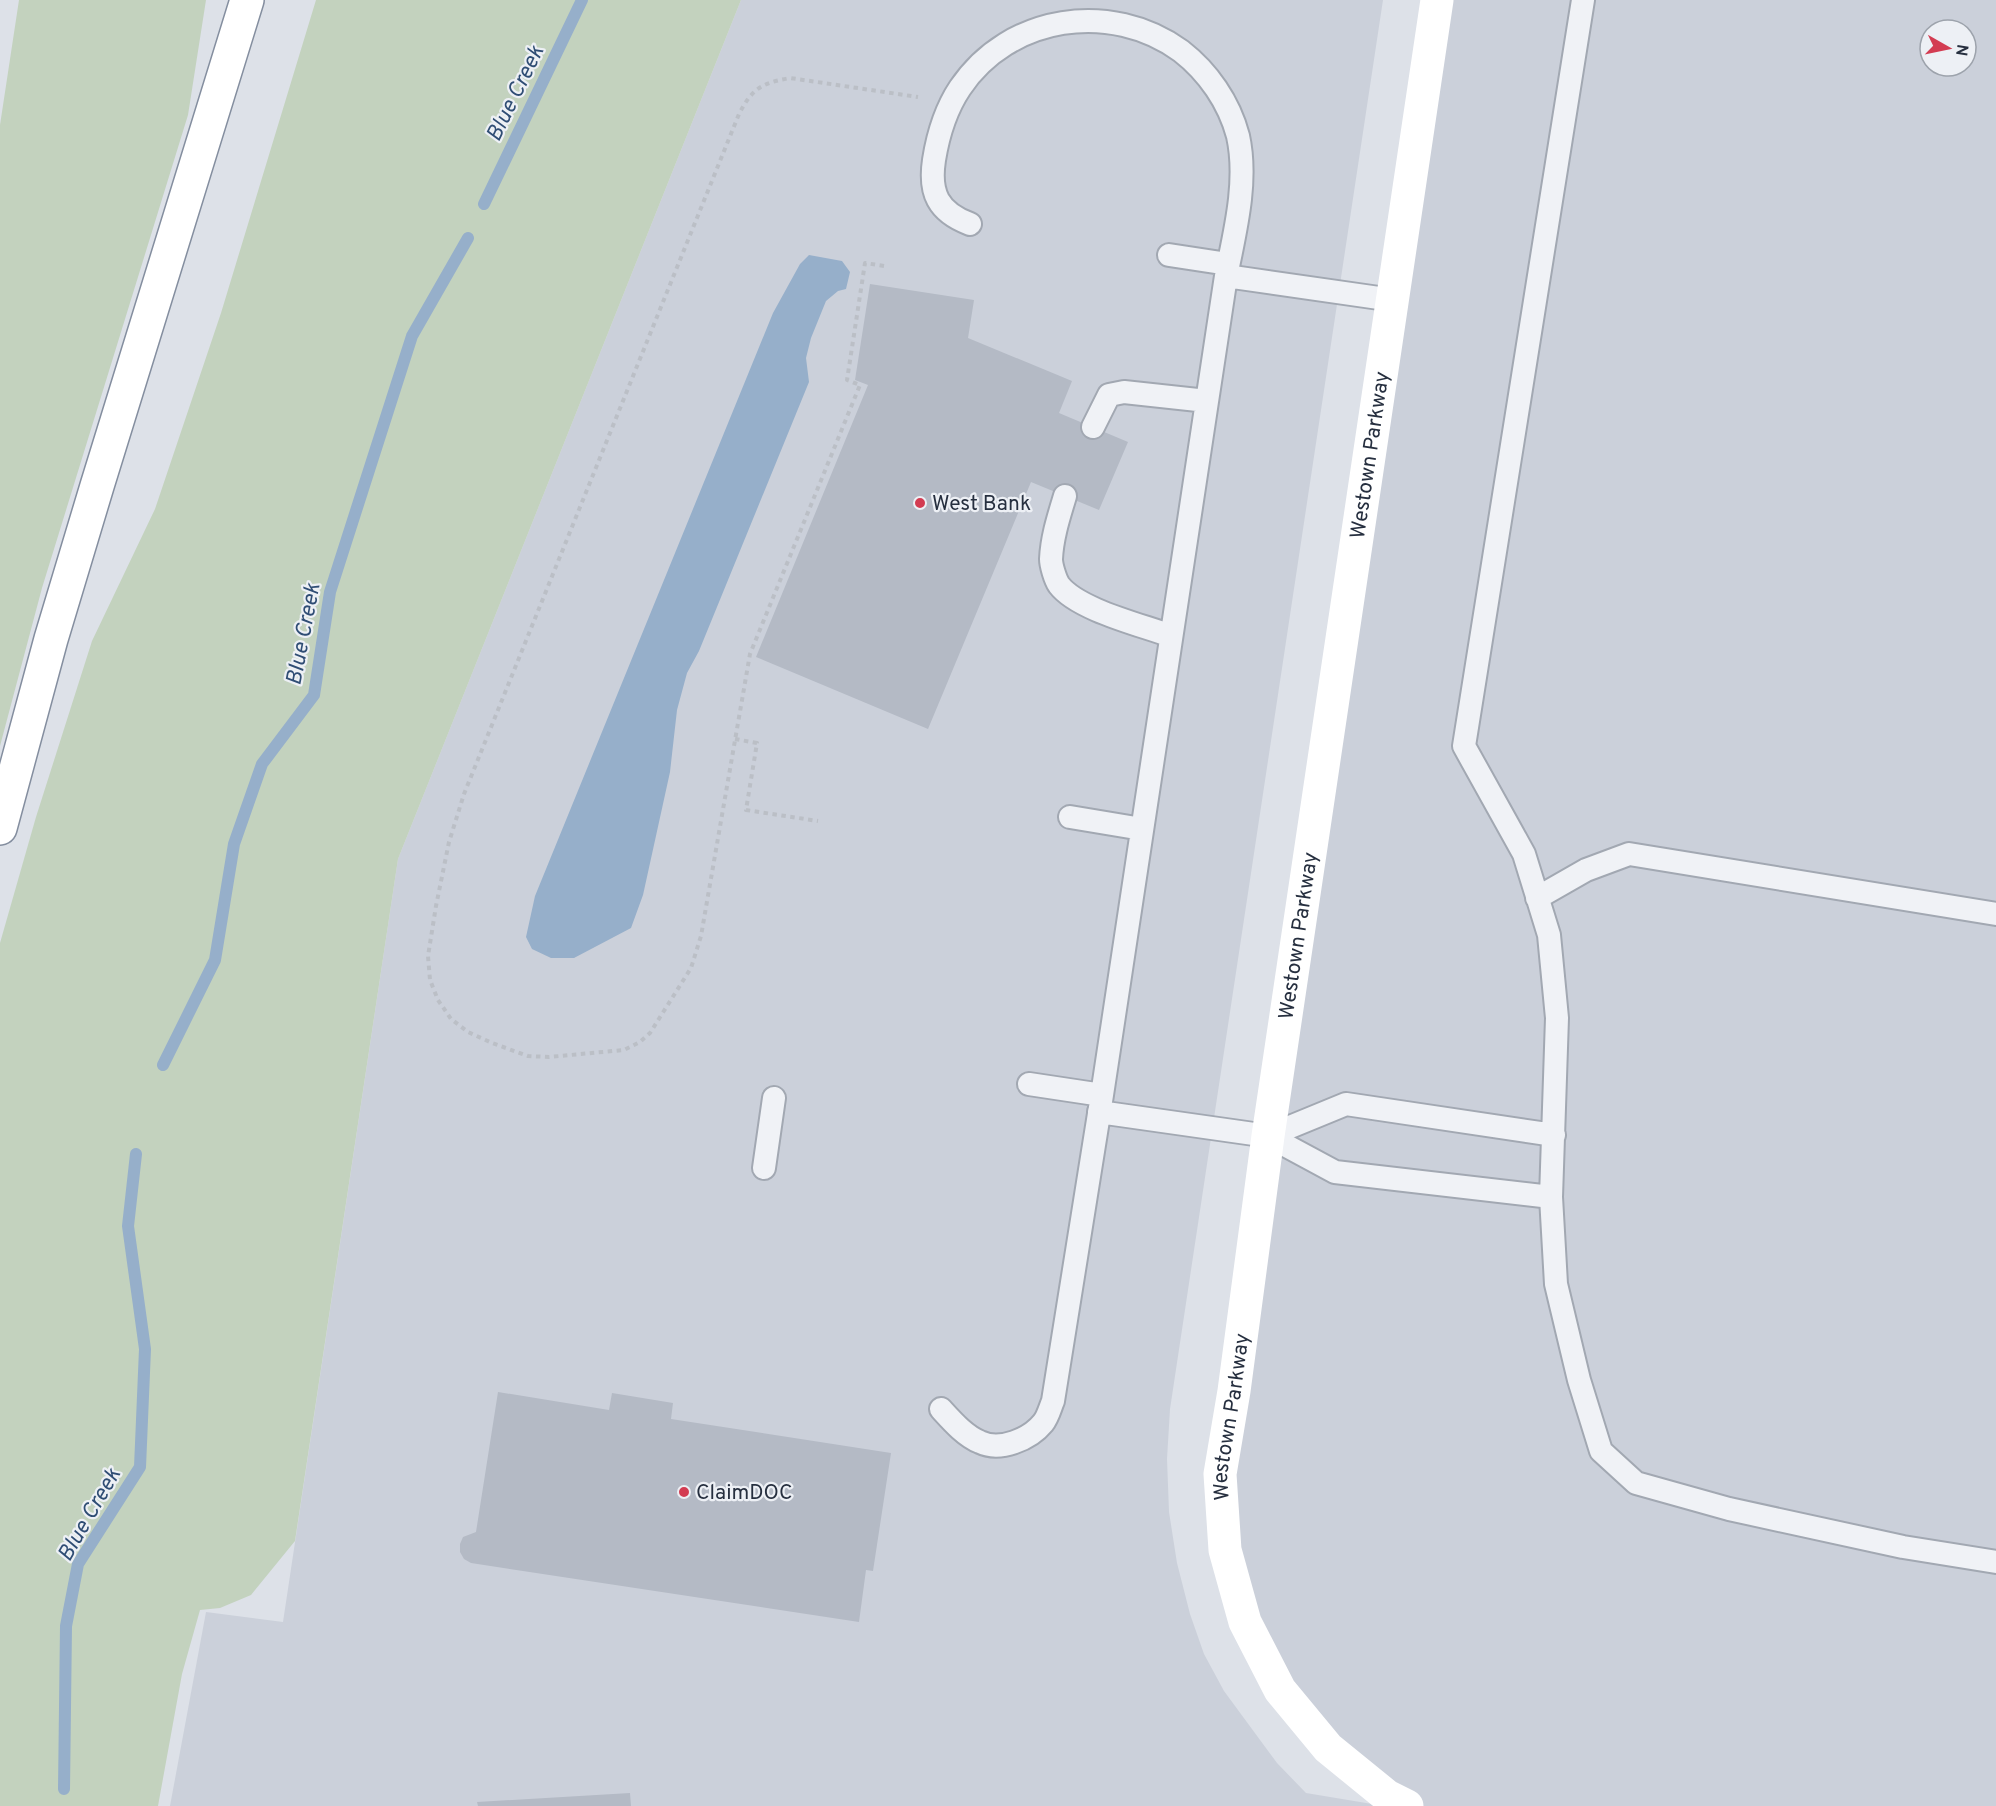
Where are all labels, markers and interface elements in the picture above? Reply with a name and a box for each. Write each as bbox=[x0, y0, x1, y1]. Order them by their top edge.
north arrow bbox=[1918, 18, 1978, 78]
water label: Blue Creek bbox=[481, 41, 551, 146]
text: N bbox=[1950, 43, 1972, 57]
street label: Westown Parkway bbox=[1345, 370, 1397, 541]
place label: West Bank bbox=[932, 491, 1031, 518]
marker: West Bank bbox=[913, 496, 927, 510]
water label: Blue Creek bbox=[281, 580, 328, 688]
street label: Westown Parkway bbox=[1273, 850, 1325, 1021]
street label: Westown Parkway bbox=[1208, 1332, 1257, 1501]
water label: Blue Creek bbox=[53, 1463, 128, 1567]
place label: ClaimDOC bbox=[696, 1480, 793, 1507]
marker: ClaimDOC bbox=[677, 1485, 691, 1499]

